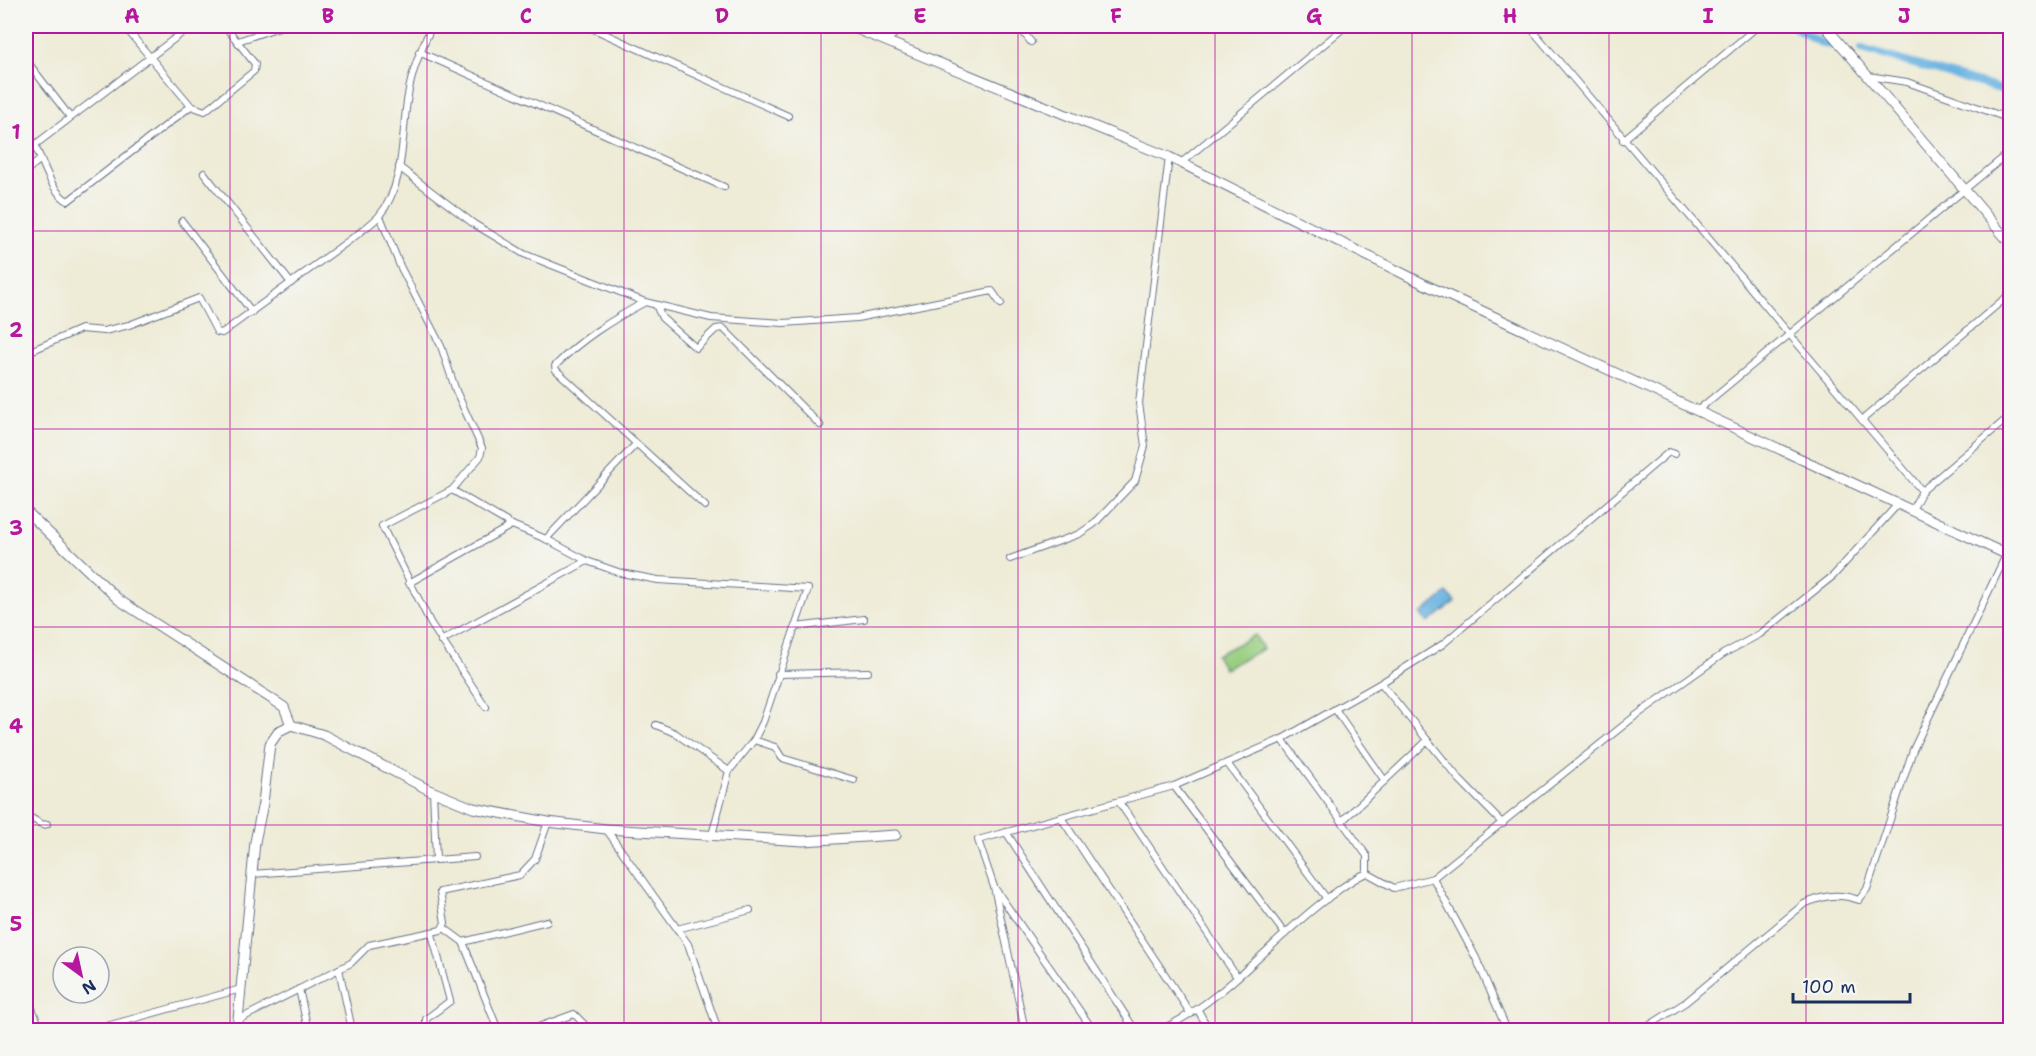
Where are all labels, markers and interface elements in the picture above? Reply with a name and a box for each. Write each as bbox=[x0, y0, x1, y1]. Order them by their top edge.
text: A bbox=[124, 3, 140, 29]
text: B bbox=[322, 3, 334, 29]
text: C bbox=[520, 3, 532, 29]
text: D bbox=[715, 3, 729, 29]
text: E bbox=[913, 3, 927, 29]
text: F bbox=[1110, 3, 1122, 29]
text: G bbox=[1306, 3, 1322, 29]
text: H bbox=[1503, 3, 1517, 29]
text: I bbox=[1702, 3, 1714, 29]
text: J bbox=[1898, 3, 1911, 29]
text: 1 bbox=[11, 119, 21, 145]
text: 2 bbox=[9, 317, 23, 343]
text: 3 bbox=[9, 515, 23, 541]
text: 4 bbox=[9, 713, 23, 739]
text: 5 bbox=[10, 911, 22, 937]
north arrow bbox=[51, 945, 111, 1005]
scale bar bbox=[1793, 966, 1910, 1004]
text: N bbox=[78, 975, 100, 999]
text: 100 m bbox=[1802, 975, 1856, 999]

